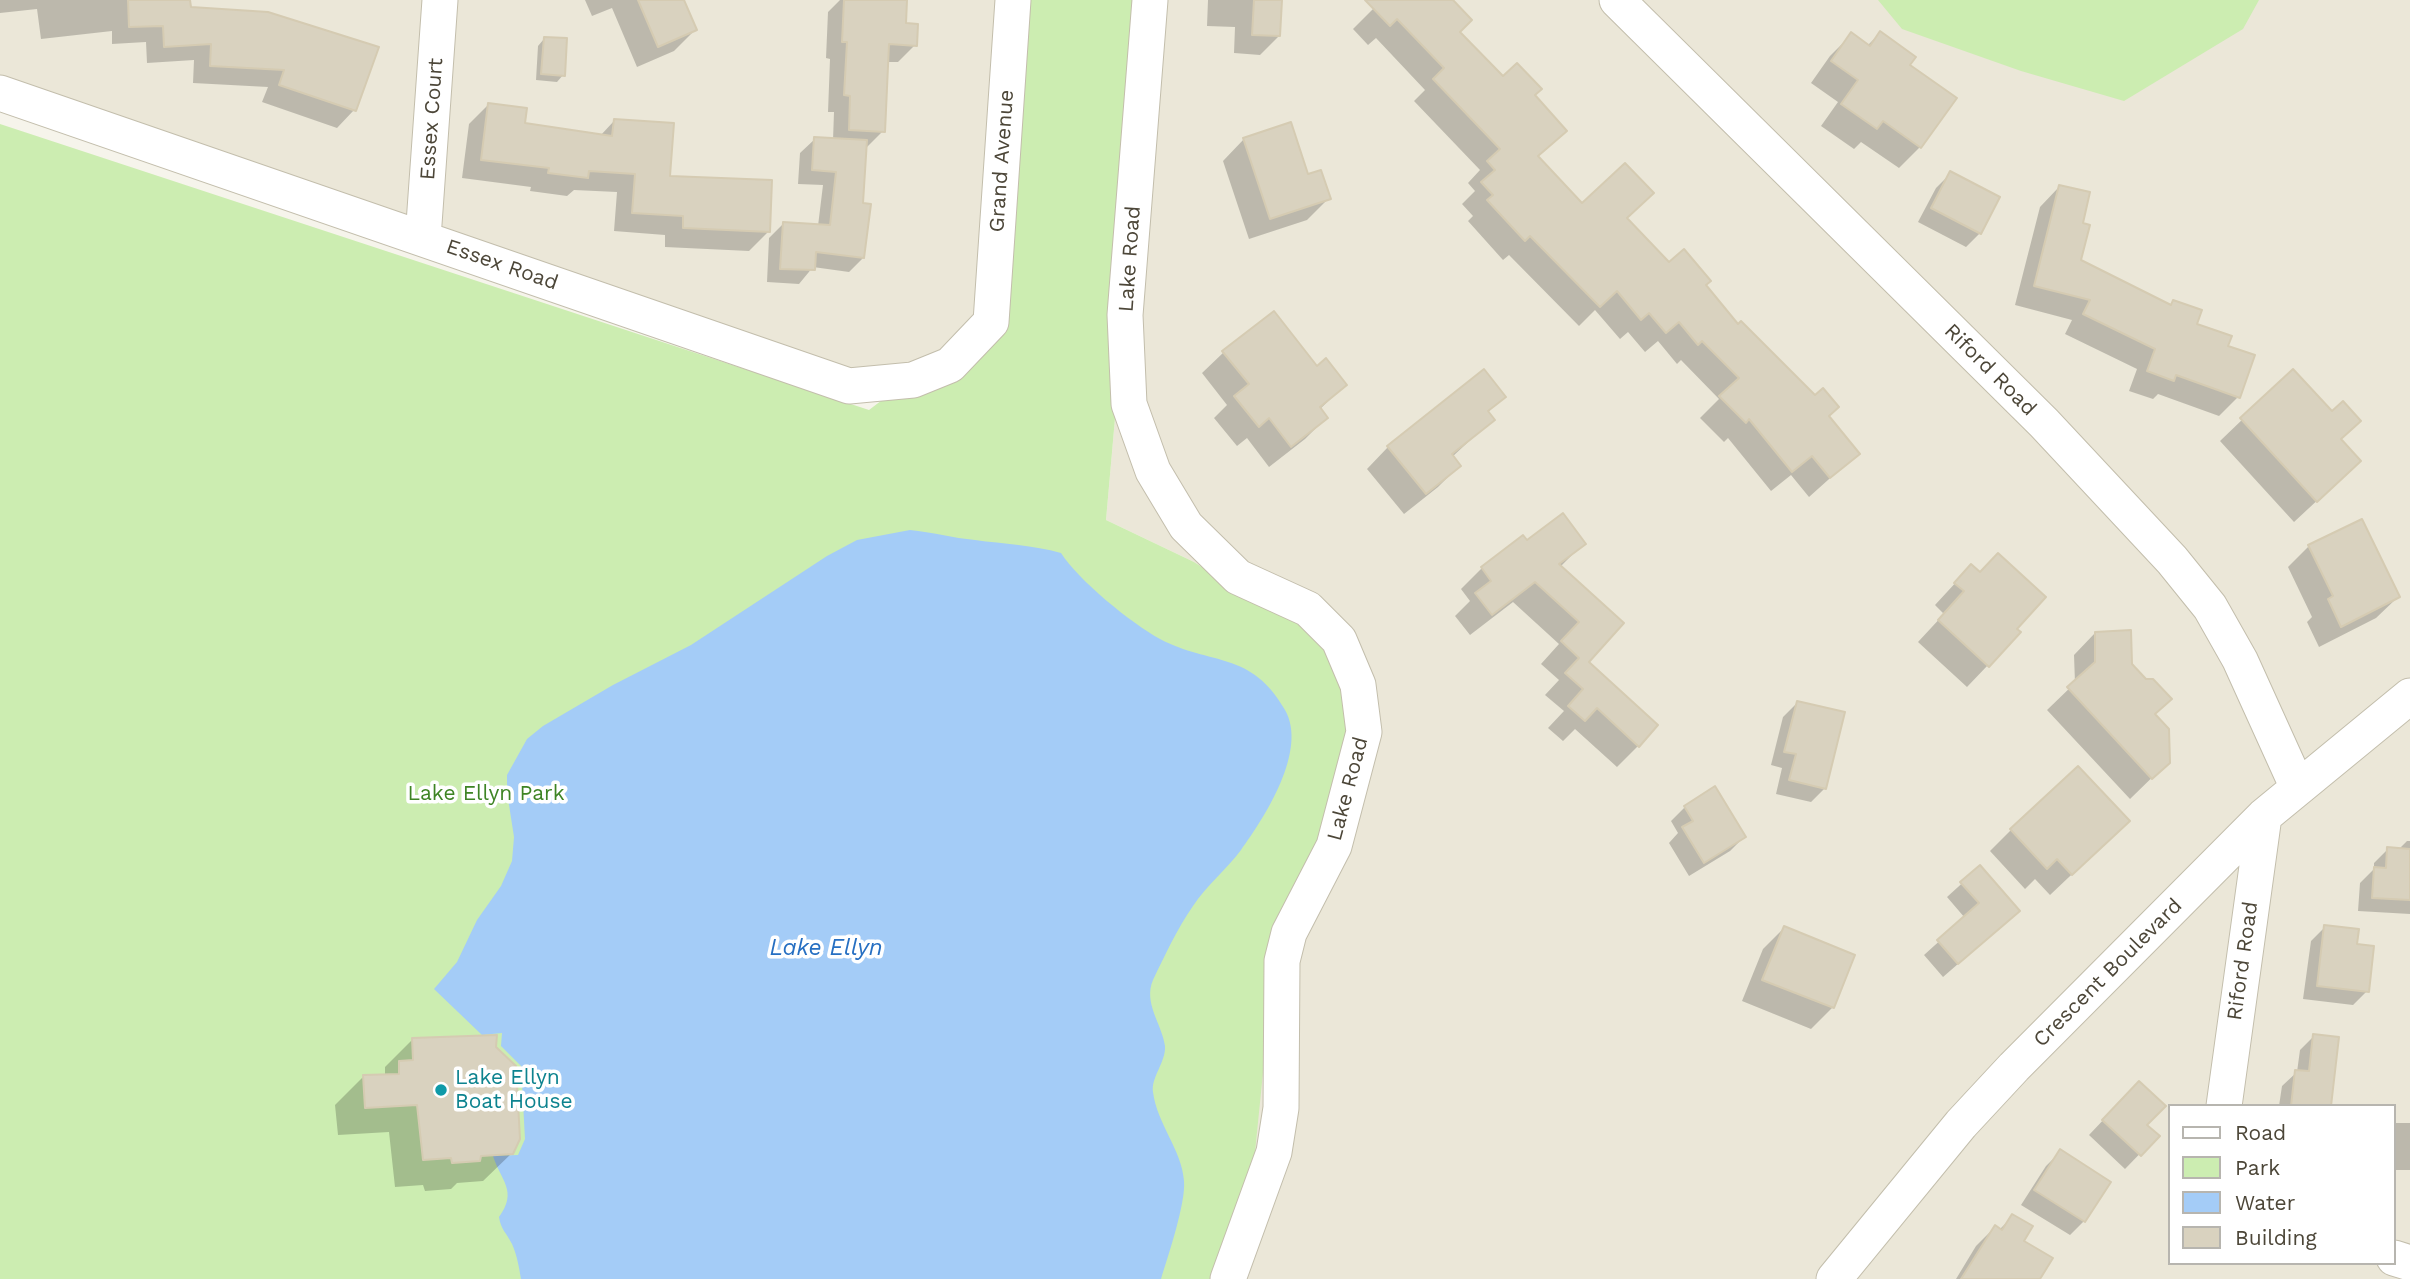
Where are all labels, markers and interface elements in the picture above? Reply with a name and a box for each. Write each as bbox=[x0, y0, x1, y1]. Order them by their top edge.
street label: Essex Court bbox=[415, 57, 449, 181]
street label: Grand Avenue bbox=[984, 89, 1020, 233]
street label: Lake Road bbox=[1114, 205, 1146, 313]
street label: Essex Road bbox=[443, 234, 561, 296]
street label: Riford Road bbox=[1939, 319, 2041, 421]
street label: Lake Road bbox=[1322, 734, 1374, 844]
park label: Lake Ellyn Park bbox=[407, 781, 565, 807]
street label: Crescent Boulevard bbox=[2028, 893, 2188, 1053]
street label: Riford Road bbox=[2222, 900, 2264, 1022]
water label: Lake Ellyn bbox=[769, 934, 883, 962]
place label: Lake Ellyn Boat House bbox=[455, 1065, 573, 1115]
marker: Lake Ellyn Boat House bbox=[433, 1082, 449, 1098]
legend bbox=[2168, 1104, 2396, 1265]
text: Road bbox=[2235, 1120, 2286, 1145]
text: Park bbox=[2235, 1155, 2280, 1180]
text: Water bbox=[2235, 1190, 2295, 1215]
text: Building bbox=[2235, 1225, 2317, 1250]

